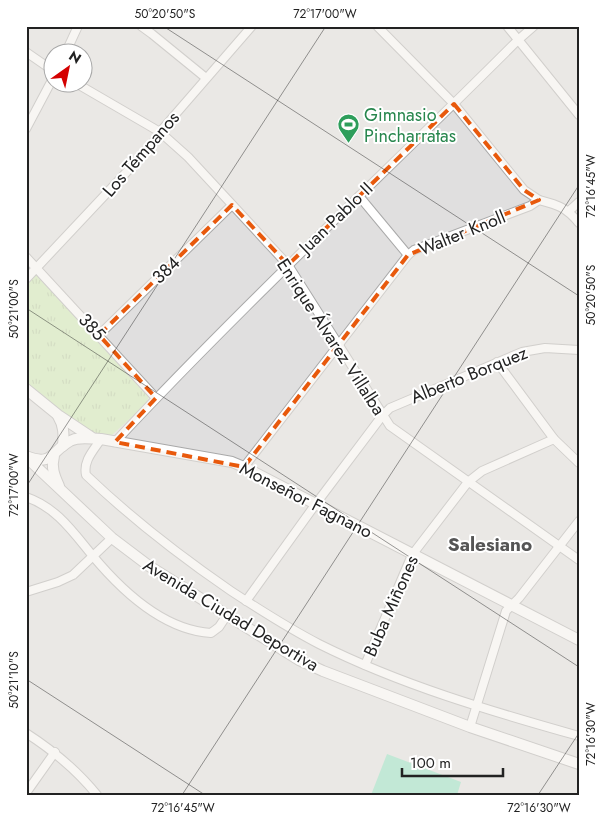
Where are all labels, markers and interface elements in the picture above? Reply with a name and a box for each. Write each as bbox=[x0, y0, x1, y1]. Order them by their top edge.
text: 50°20'50"S bbox=[135, 5, 196, 23]
text: 72°17'00"W bbox=[293, 5, 357, 23]
north arrow bbox=[42, 42, 92, 92]
text: N bbox=[65, 46, 85, 69]
place label: Gimnasio Pincharratas bbox=[364, 102, 456, 149]
street label: Los Témpanos bbox=[96, 106, 186, 202]
sports icon: Gimnasio Pincharratas bbox=[336, 113, 360, 144]
text: 72°16'45"W bbox=[582, 154, 600, 218]
street label: Juan Pablo II bbox=[292, 176, 379, 261]
street label: Walter Knoll bbox=[415, 204, 509, 262]
street label: 384 bbox=[146, 250, 186, 290]
street label: Enrique Álvarez Villalba bbox=[270, 253, 392, 421]
text: 50°20'50"S bbox=[582, 264, 600, 325]
text: 50°21'00"S bbox=[5, 279, 23, 339]
street label: 385 bbox=[72, 307, 112, 347]
street label: Alberto Borquez bbox=[407, 339, 532, 410]
text: 72°17'00"W bbox=[5, 453, 23, 517]
street label: Monseñor Fagnano bbox=[235, 455, 377, 545]
district label: Salesiano bbox=[448, 531, 532, 558]
street label: Buba Miñones bbox=[357, 551, 425, 661]
street label: Avenida Ciudad Deportiva bbox=[138, 552, 324, 678]
text: 50°21'10"S bbox=[5, 651, 23, 709]
text: 72°16'30"W bbox=[582, 702, 600, 766]
scale bar bbox=[402, 746, 504, 778]
text: 100 m bbox=[410, 752, 451, 774]
text: 72°16'45"W bbox=[151, 799, 215, 817]
text: 72°16'30"W bbox=[507, 799, 571, 817]

